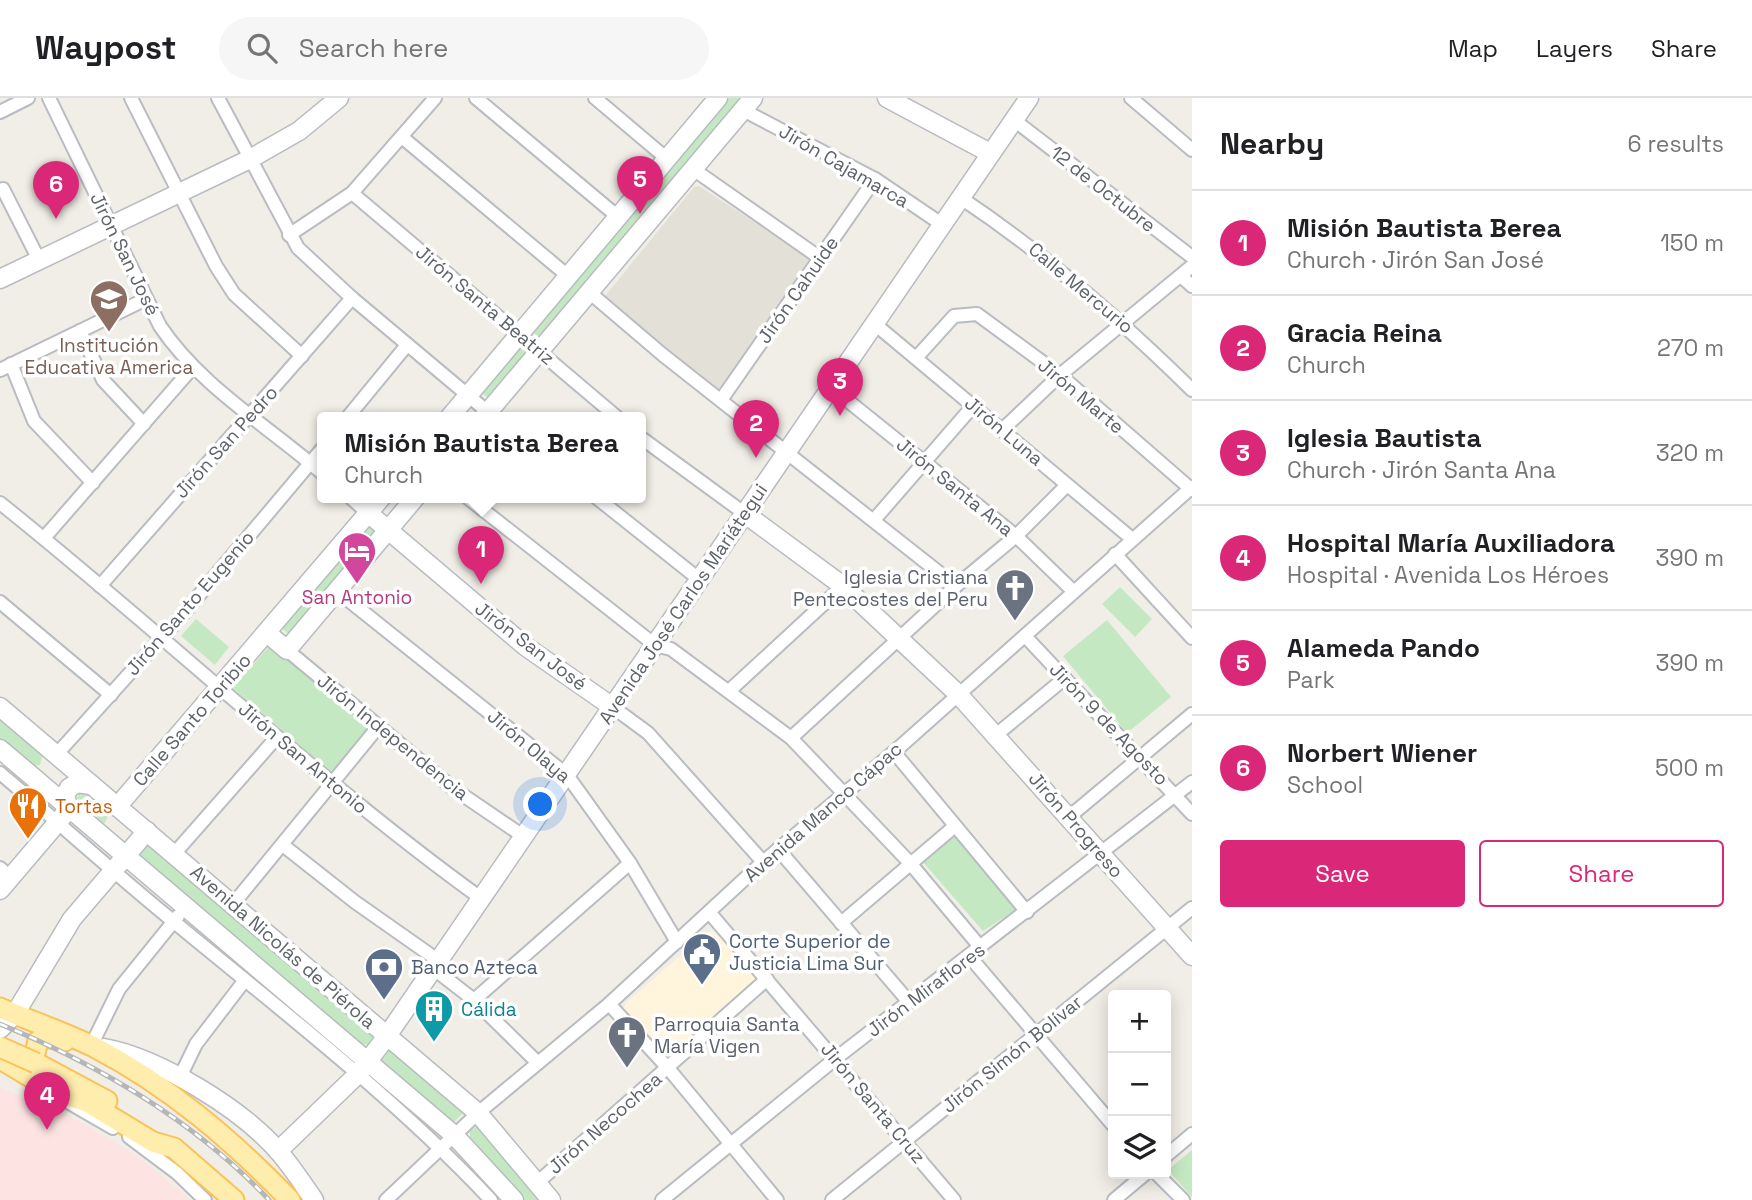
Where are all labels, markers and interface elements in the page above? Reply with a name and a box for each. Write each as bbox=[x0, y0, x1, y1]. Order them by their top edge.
search box bbox=[219, 17, 709, 80]
text: Waypost bbox=[35, 27, 177, 69]
icon: search bbox=[243, 29, 281, 67]
text: Search here bbox=[299, 31, 448, 65]
text: Map bbox=[1448, 33, 1498, 64]
text: Layers bbox=[1536, 33, 1613, 64]
text: Share bbox=[1651, 33, 1717, 64]
street label: Jirón Cajamarca bbox=[774, 119, 914, 213]
text: Nearby bbox=[1220, 124, 1324, 163]
text: 6 results bbox=[1628, 129, 1724, 159]
street label: 12 de Octubre bbox=[1045, 140, 1161, 238]
pin: 5 bbox=[617, 156, 663, 214]
pin: 6 bbox=[33, 161, 79, 219]
street label: Jirón San José bbox=[84, 188, 166, 320]
text: Misión Bautista Berea bbox=[1287, 211, 1562, 245]
text: 1 bbox=[1238, 228, 1248, 258]
text: 150 m bbox=[1660, 228, 1724, 258]
street label: Jirón Cahuide bbox=[752, 231, 844, 349]
street label: Calle Mercurio bbox=[1023, 237, 1139, 339]
street label: Jirón Santa Beatriz bbox=[410, 239, 560, 371]
text: Church · Jirón San José bbox=[1287, 245, 1544, 275]
school or university icon: Institución Educativa America bbox=[88, 278, 130, 333]
text: Gracia Reina bbox=[1287, 316, 1442, 350]
place label: Institución Educativa America bbox=[25, 333, 193, 380]
text: 2 bbox=[1236, 333, 1250, 363]
text: 270 m bbox=[1657, 333, 1724, 363]
text: Church bbox=[1287, 350, 1366, 380]
street label: Jirón Marte bbox=[1033, 353, 1129, 439]
pin: 3 bbox=[817, 358, 863, 416]
street label: Jirón San Pedro bbox=[169, 380, 283, 504]
street label: Jirón Luna bbox=[959, 391, 1049, 471]
pin: 2 bbox=[733, 400, 779, 458]
popup bbox=[317, 412, 646, 503]
text: Iglesia Bautista bbox=[1287, 421, 1482, 455]
text: Misión Bautista Berea bbox=[344, 426, 619, 460]
street label: Jirón Santa Ana bbox=[891, 432, 1019, 542]
text: 3 bbox=[1236, 438, 1250, 468]
text: 320 m bbox=[1656, 438, 1724, 468]
text: Church · Jirón Santa Ana bbox=[1287, 455, 1556, 485]
text: Church bbox=[344, 460, 423, 490]
street label: Avenida José Carlos Mariátegui bbox=[593, 479, 773, 729]
street label: Jirón Santo Eugenio bbox=[120, 525, 260, 681]
pin: 1 bbox=[458, 526, 504, 584]
text: Hospital María Auxiliadora bbox=[1287, 526, 1615, 560]
hotel icon: San Antonio bbox=[336, 530, 378, 585]
text: 4 bbox=[1236, 543, 1250, 573]
text: 390 m bbox=[1656, 543, 1724, 573]
text: Hospital · Avenida Los Héroes bbox=[1287, 560, 1609, 590]
place label: Iglesia Cristiana Pentecostes del Peru bbox=[793, 565, 988, 612]
church icon: Iglesia Cristiana Pentecostes del Peru bbox=[994, 567, 1036, 622]
place label: San Antonio bbox=[302, 585, 412, 610]
street label: Jirón San José bbox=[470, 596, 592, 696]
text: Alameda Pando bbox=[1287, 631, 1480, 665]
street label: Calle Santo Toribio bbox=[127, 648, 257, 792]
text: 5 bbox=[1236, 648, 1250, 678]
text: 390 m bbox=[1656, 648, 1724, 678]
street label: Jirón 9 de Agosto bbox=[1044, 657, 1174, 791]
text: Park bbox=[1287, 665, 1335, 695]
street label: Jirón Independencia bbox=[312, 668, 474, 806]
street label: Jirón San Antonio bbox=[233, 697, 373, 819]
street label: Jirón Olaya bbox=[482, 704, 576, 788]
street label: Avenida Manco Cápac bbox=[739, 736, 907, 888]
text: Norbert Wiener bbox=[1287, 736, 1477, 770]
text: 6 bbox=[1236, 753, 1250, 783]
text: 500 m bbox=[1655, 753, 1724, 783]
street label: Jirón Progreso bbox=[1023, 767, 1129, 883]
text: School bbox=[1287, 770, 1363, 800]
restaurant icon: Tortas bbox=[7, 785, 49, 840]
your location bbox=[523, 787, 557, 821]
place label: Tortas bbox=[55, 794, 113, 819]
button: Save bbox=[1220, 840, 1465, 907]
button: Share bbox=[1479, 840, 1724, 907]
street label: Avenida Nicolás de Piérola bbox=[185, 860, 381, 1034]
place label: Corte Superior de Justicia Lima Sur bbox=[729, 929, 890, 976]
public building icon: Corte Superior de Justicia Lima Sur bbox=[681, 931, 723, 986]
street label: Jirón Miraflores bbox=[862, 937, 990, 1043]
bank icon: Banco Azteca bbox=[363, 946, 405, 1001]
place label: Banco Azteca bbox=[411, 955, 538, 980]
building icon: Cálida bbox=[413, 988, 455, 1043]
street label: Jirón Simón Bolívar bbox=[937, 990, 1087, 1118]
map controls bbox=[1108, 990, 1171, 1179]
button: + bbox=[1108, 990, 1171, 1053]
place label: Cálida bbox=[461, 997, 517, 1022]
place label: Parroquia Santa María Vigen bbox=[654, 1012, 800, 1059]
church icon: Parroquia Santa María Vigen bbox=[606, 1014, 648, 1069]
street label: Jirón Santa Cruz bbox=[815, 1037, 931, 1169]
button: − bbox=[1108, 1053, 1171, 1116]
street label: Jirón Necochea bbox=[543, 1067, 667, 1179]
pin: 4 bbox=[24, 1072, 70, 1130]
button: layers bbox=[1108, 1116, 1171, 1179]

